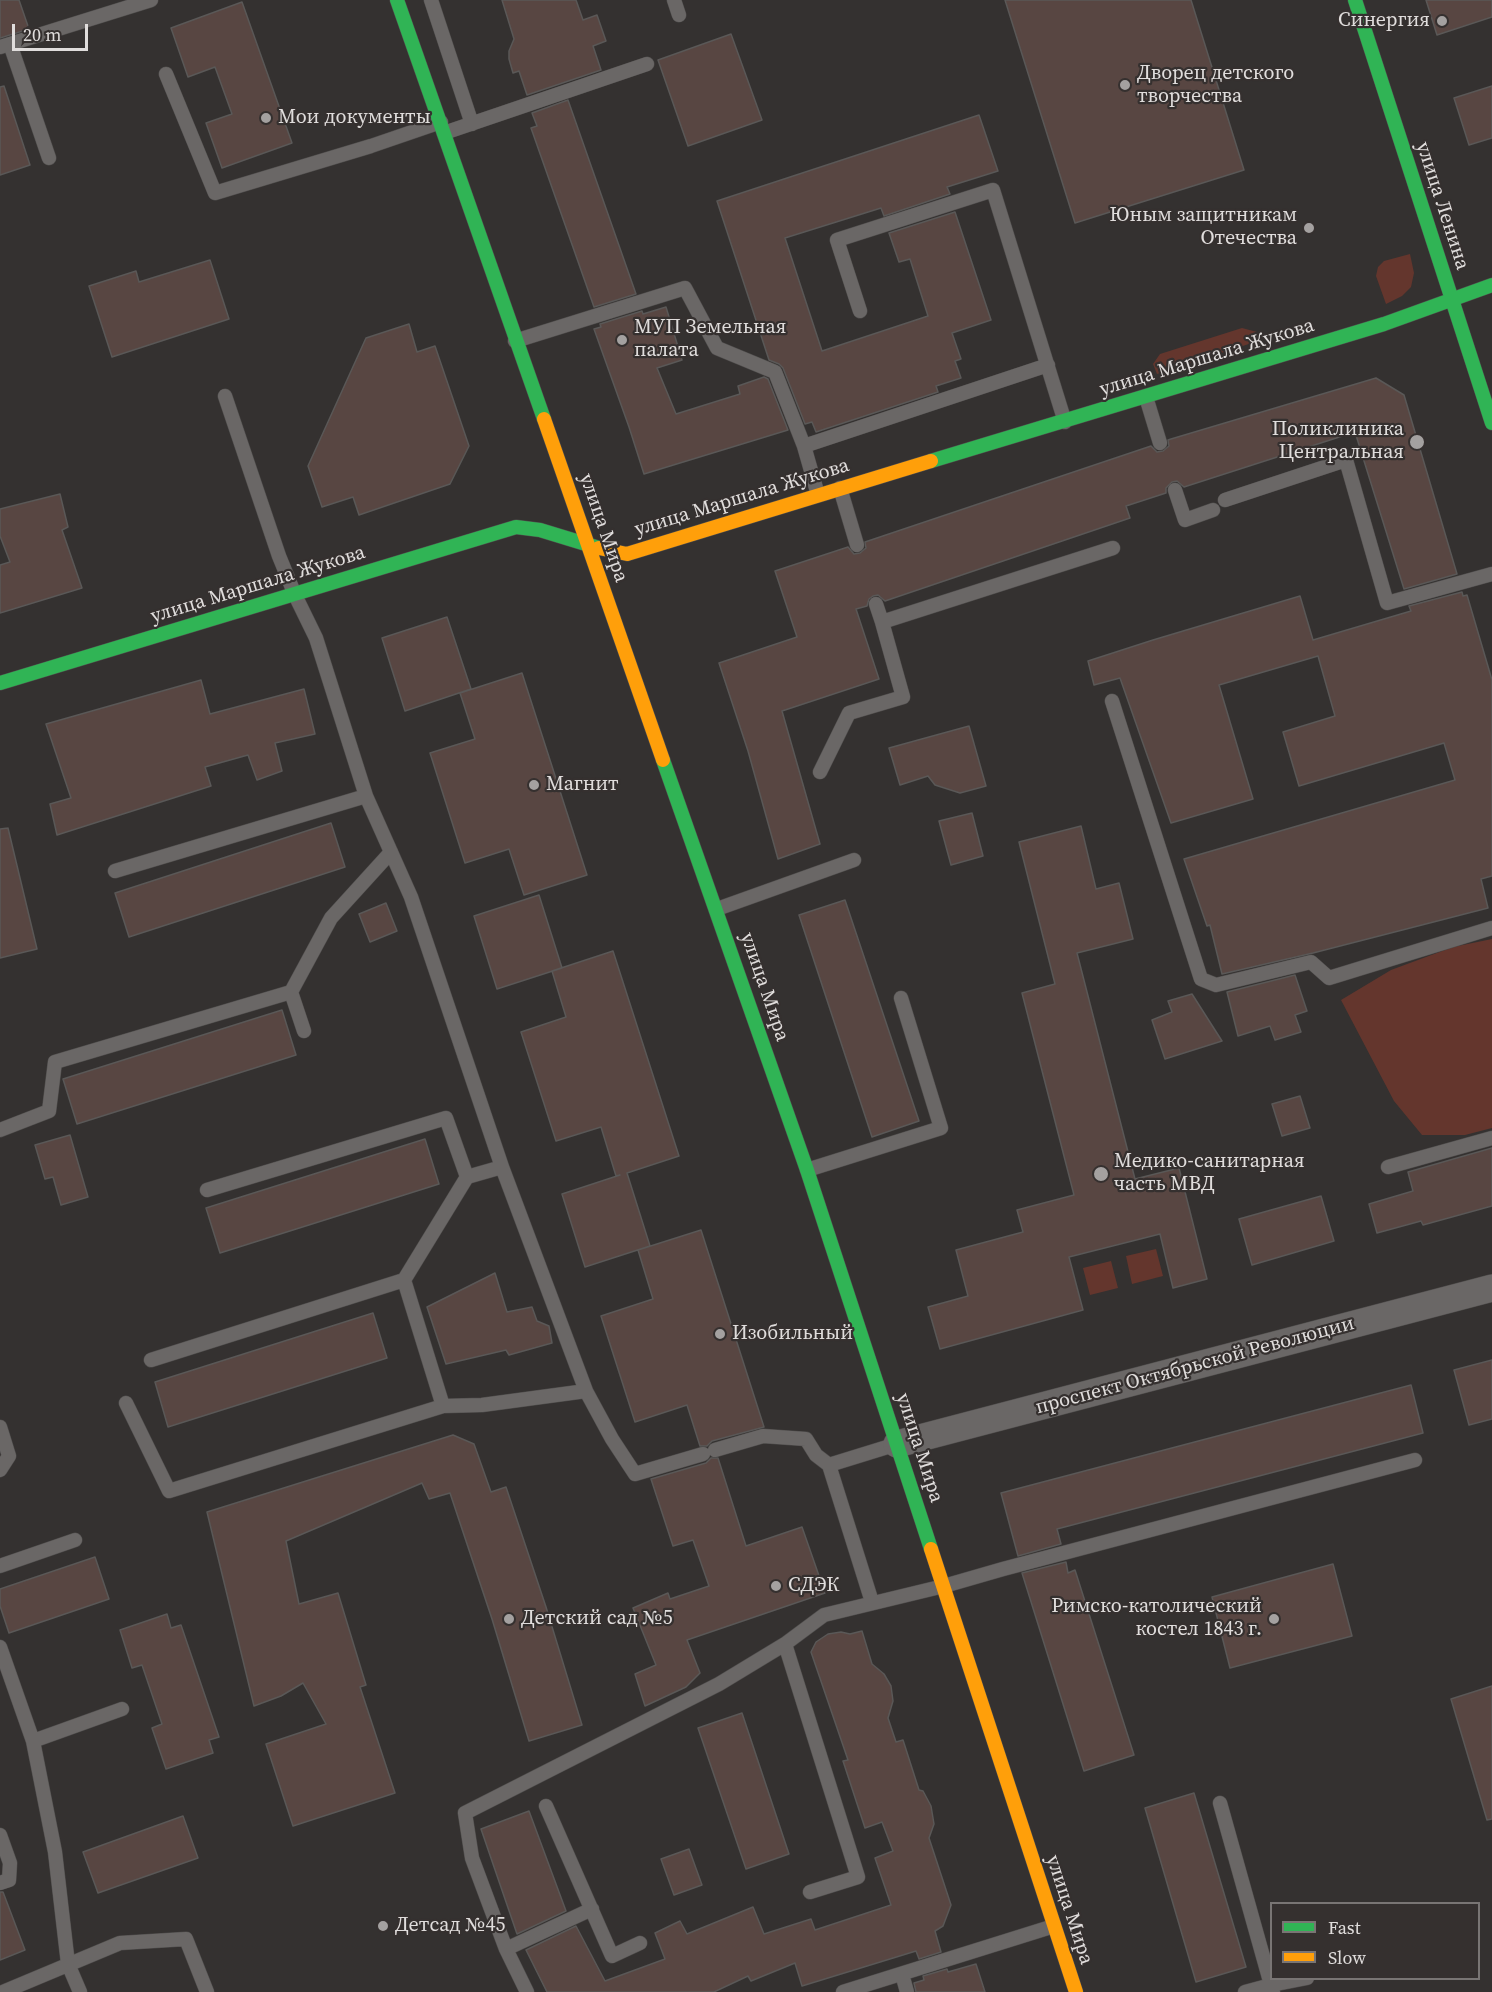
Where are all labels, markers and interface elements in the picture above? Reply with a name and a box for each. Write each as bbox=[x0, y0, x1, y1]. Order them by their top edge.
place label: Синергия bbox=[1338, 9, 1430, 33]
scale bar bbox=[15, 12, 92, 50]
marker: Синергия bbox=[1435, 14, 1449, 28]
text: 20 m bbox=[23, 22, 61, 47]
place label: Дворец детского творчества bbox=[1137, 62, 1294, 109]
marker: Дворец детского творчества bbox=[1118, 78, 1132, 92]
place label: Мои документы bbox=[278, 106, 431, 130]
marker: Мои документы bbox=[259, 111, 273, 125]
street label: улица Ленина bbox=[1410, 139, 1474, 273]
place label: Юным защитникам Отечества bbox=[1110, 204, 1297, 251]
marker: Юным защитникам Отечества bbox=[1302, 221, 1316, 235]
street label: улица Маршала Жукова bbox=[1097, 314, 1317, 402]
place label: МУП Земельная палата bbox=[634, 316, 786, 363]
marker: МУП Земельная палата bbox=[615, 333, 629, 347]
place label: Поликлиника Центральная bbox=[1272, 418, 1404, 465]
marker: Поликлиника Центральная bbox=[1408, 433, 1426, 451]
street label: улица Маршала Жукова bbox=[632, 454, 852, 542]
street label: улица Мира bbox=[573, 470, 633, 586]
street label: улица Маршала Жукова bbox=[148, 541, 368, 629]
place label: Магнит bbox=[546, 773, 619, 797]
marker: Магнит bbox=[527, 778, 541, 792]
street label: улица Мира bbox=[734, 929, 794, 1045]
place label: Медико-санитарная часть МВД bbox=[1114, 1150, 1305, 1197]
marker: Медико-санитарная часть МВД bbox=[1092, 1165, 1110, 1183]
street label: проспект Октябрьской Революции bbox=[1033, 1312, 1357, 1420]
place label: Изобильный bbox=[732, 1322, 853, 1346]
marker: Изобильный bbox=[713, 1327, 727, 1341]
street label: улица Мира bbox=[890, 1390, 948, 1506]
place label: СДЭК bbox=[788, 1574, 839, 1598]
marker: СДЭК bbox=[769, 1579, 783, 1593]
place label: Римско-католический костел 1843 г. bbox=[1051, 1595, 1262, 1642]
place label: Детский сад №5 bbox=[521, 1607, 673, 1631]
marker: Детский сад №5 bbox=[502, 1612, 516, 1626]
marker: Римско-католический костел 1843 г. bbox=[1267, 1612, 1281, 1626]
street label: улица Мира bbox=[1040, 1852, 1098, 1968]
legend bbox=[1270, 1902, 1480, 1980]
place label: Детсад №45 bbox=[395, 1914, 505, 1938]
text: Fast bbox=[1328, 1915, 1361, 1940]
marker: Детсад №45 bbox=[376, 1919, 390, 1933]
text: Slow bbox=[1328, 1945, 1366, 1970]

